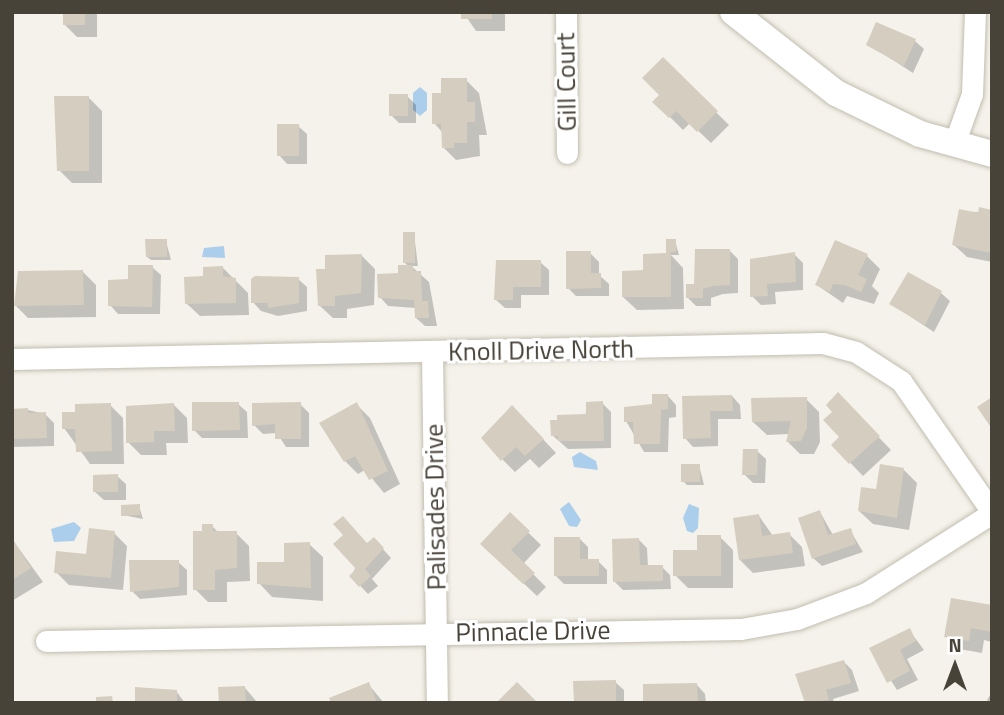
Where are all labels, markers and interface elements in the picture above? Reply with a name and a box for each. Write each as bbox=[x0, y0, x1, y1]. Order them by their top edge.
street label: Gill Court bbox=[550, 32, 582, 132]
street label: Knoll Drive North bbox=[448, 333, 634, 367]
street label: Palisades Drive bbox=[418, 423, 452, 591]
street label: Pinnacle Drive bbox=[455, 614, 611, 648]
text: N bbox=[948, 630, 962, 659]
north arrow bbox=[920, 631, 990, 701]

